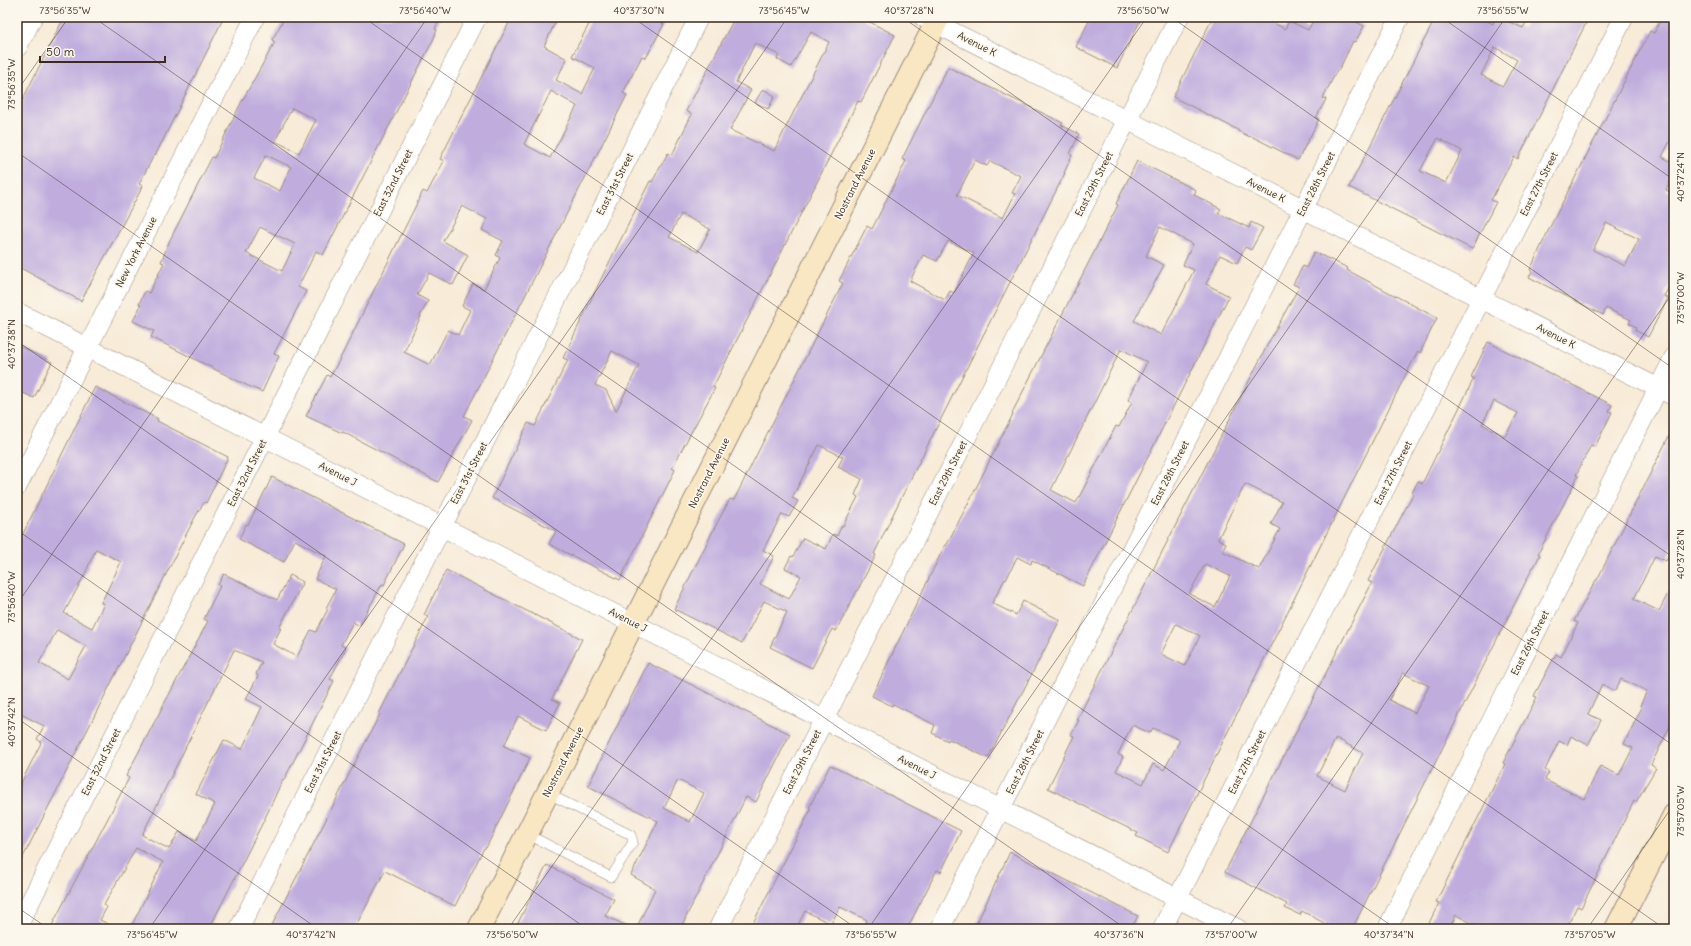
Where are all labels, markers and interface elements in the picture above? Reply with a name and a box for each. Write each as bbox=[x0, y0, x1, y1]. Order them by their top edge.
text: 73°56'35"W bbox=[39, 4, 91, 17]
text: 73°56'40"W bbox=[399, 4, 451, 17]
text: 40°37'30"N bbox=[614, 4, 664, 17]
text: 73°56'45"W bbox=[758, 4, 810, 17]
text: 40°37'28"N bbox=[884, 4, 934, 17]
text: 73°56'50"W bbox=[1117, 4, 1169, 17]
text: 73°56'55"W bbox=[1477, 4, 1529, 17]
street label: Avenue K bbox=[955, 29, 999, 60]
scale bar bbox=[40, 38, 165, 64]
text: 50 m bbox=[46, 44, 75, 59]
text: 73°56'35"W bbox=[5, 58, 18, 110]
street label: Nostrand Avenue bbox=[832, 146, 878, 222]
street label: East 32nd Street bbox=[370, 147, 416, 219]
street label: East 29th Street bbox=[1072, 149, 1116, 219]
street label: East 28th Street bbox=[1294, 149, 1338, 219]
street label: East 27th Street bbox=[1517, 149, 1561, 218]
street label: East 31st Street bbox=[594, 150, 637, 217]
text: 40°37'24"N bbox=[1674, 152, 1687, 202]
street label: Avenue K bbox=[1244, 175, 1288, 206]
street label: New York Avenue bbox=[112, 214, 160, 290]
text: 73°57'00"W bbox=[1674, 272, 1687, 324]
text: 40°37'38"N bbox=[5, 319, 18, 369]
street label: Avenue K bbox=[1534, 321, 1578, 352]
street label: Nostrand Avenue bbox=[686, 435, 732, 511]
street label: East 32nd Street bbox=[224, 437, 270, 509]
street label: East 29th Street bbox=[926, 438, 970, 508]
street label: East 28th Street bbox=[1148, 438, 1192, 508]
street label: East 27th Street bbox=[1371, 438, 1415, 507]
street label: East 31st Street bbox=[448, 439, 491, 506]
street label: Avenue J bbox=[317, 459, 359, 489]
text: 40°37'28"N bbox=[1674, 529, 1687, 579]
text: 73°56'40"W bbox=[5, 571, 18, 623]
street label: Avenue J bbox=[607, 605, 649, 635]
street label: East 26th Street bbox=[1508, 608, 1552, 678]
text: 40°37'42"N bbox=[5, 697, 18, 747]
street label: Nostrand Avenue bbox=[540, 724, 586, 800]
street label: East 32nd Street bbox=[78, 726, 124, 798]
street label: East 29th Street bbox=[780, 727, 824, 797]
street label: East 28th Street bbox=[1003, 727, 1047, 797]
street label: East 27th Street bbox=[1225, 727, 1269, 796]
street label: East 31st Street bbox=[302, 728, 345, 795]
street label: Avenue J bbox=[896, 752, 938, 782]
text: 73°57'05"W bbox=[1674, 785, 1687, 837]
text: 73°56'45"W bbox=[126, 928, 178, 941]
text: 40°37'42"N bbox=[286, 928, 336, 941]
text: 73°56'50"W bbox=[486, 928, 538, 941]
text: 73°56'55"W bbox=[845, 928, 897, 941]
text: 40°37'36"N bbox=[1094, 928, 1144, 941]
text: 73°57'00"W bbox=[1205, 928, 1257, 941]
text: 40°37'34"N bbox=[1364, 928, 1414, 941]
text: 73°57'05"W bbox=[1564, 928, 1616, 941]

